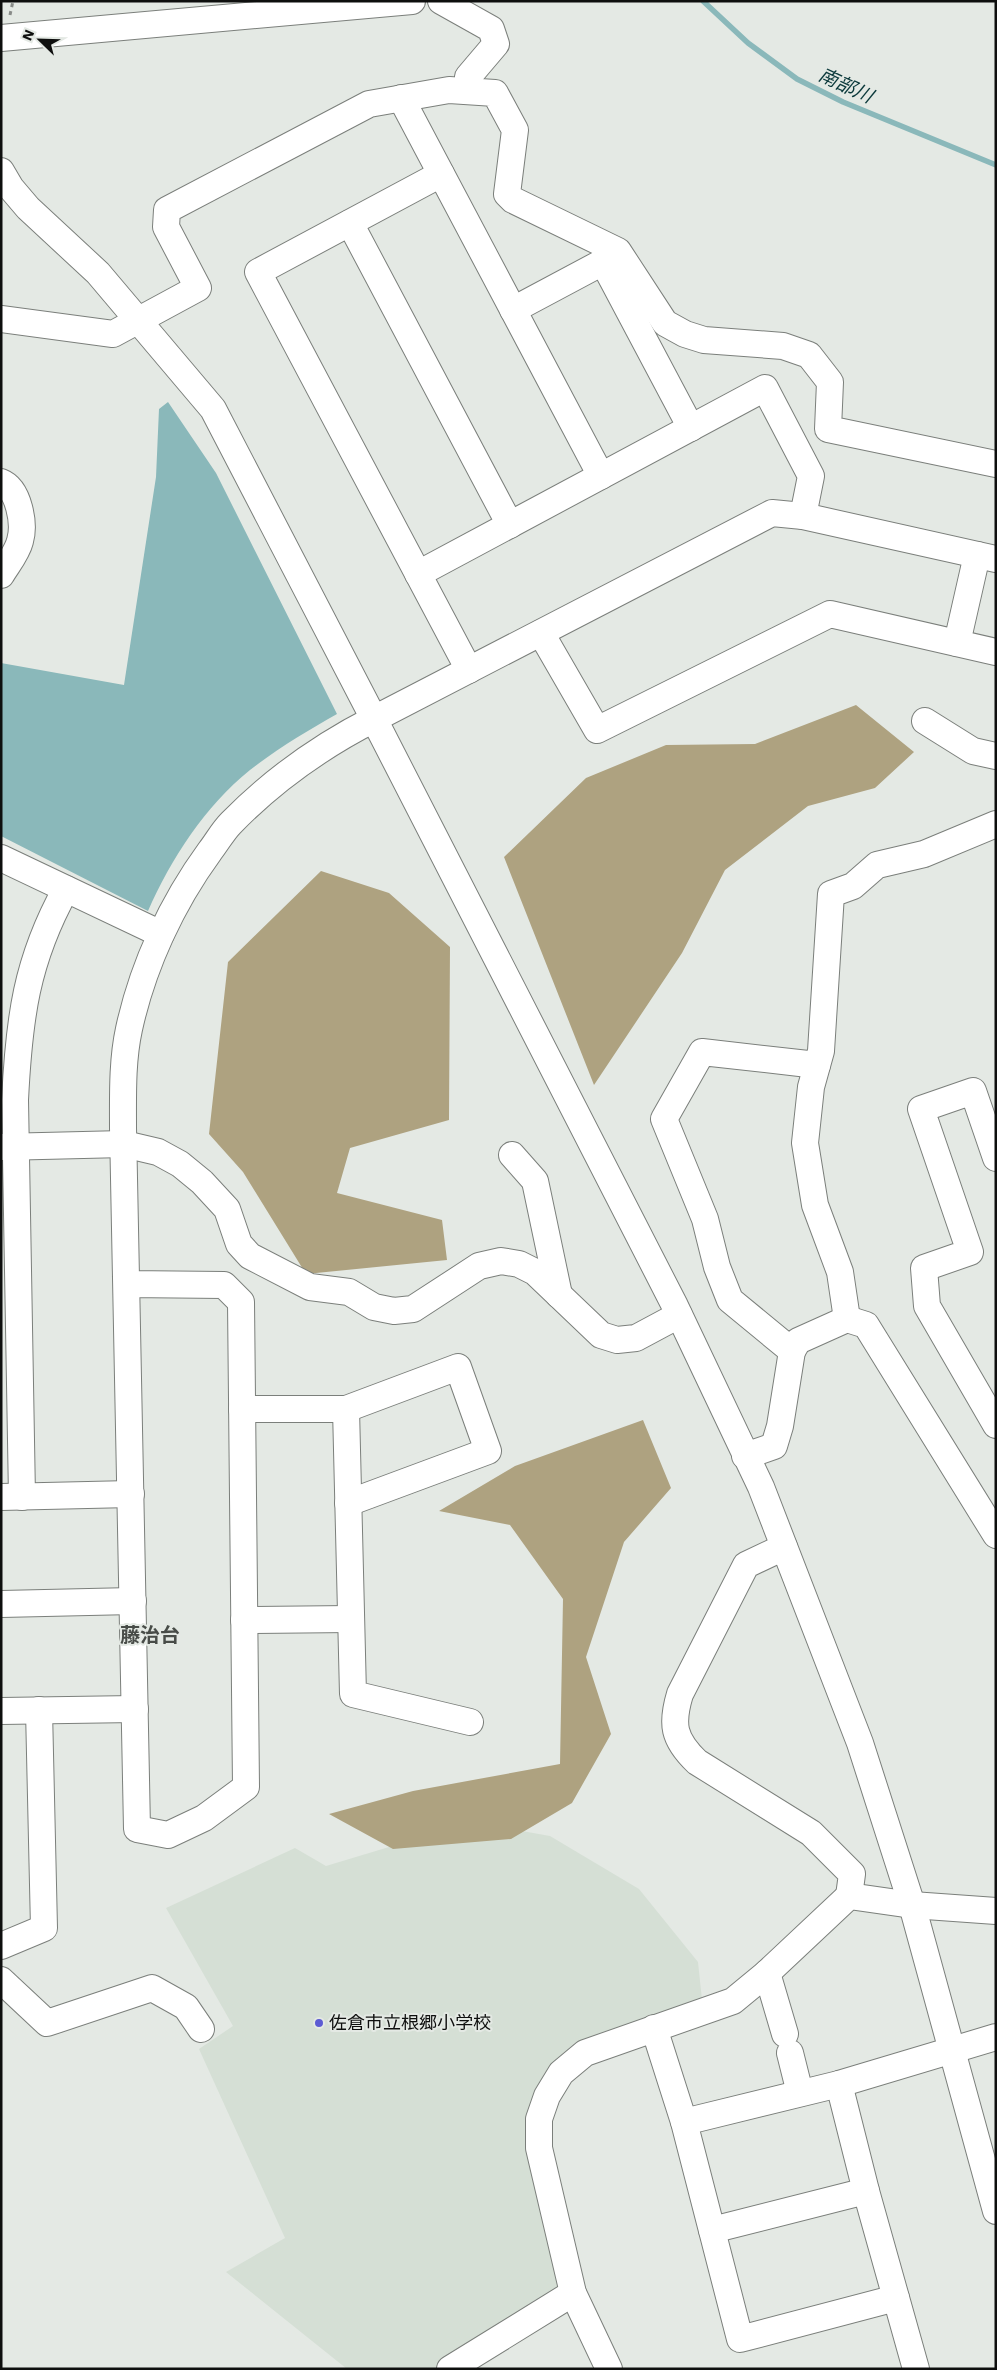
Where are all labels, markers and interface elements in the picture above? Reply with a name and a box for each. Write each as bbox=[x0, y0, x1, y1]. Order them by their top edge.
north arrow bbox=[15, 15, 65, 65]
text: N bbox=[19, 27, 37, 43]
water label: 南部川 bbox=[815, 63, 878, 109]
district label: 藤治台 bbox=[120, 1623, 180, 1647]
place label: 佐倉市立根郷小学校 bbox=[329, 2012, 491, 2033]
marker: 佐倉市立根郷小学校 bbox=[313, 2017, 325, 2029]

